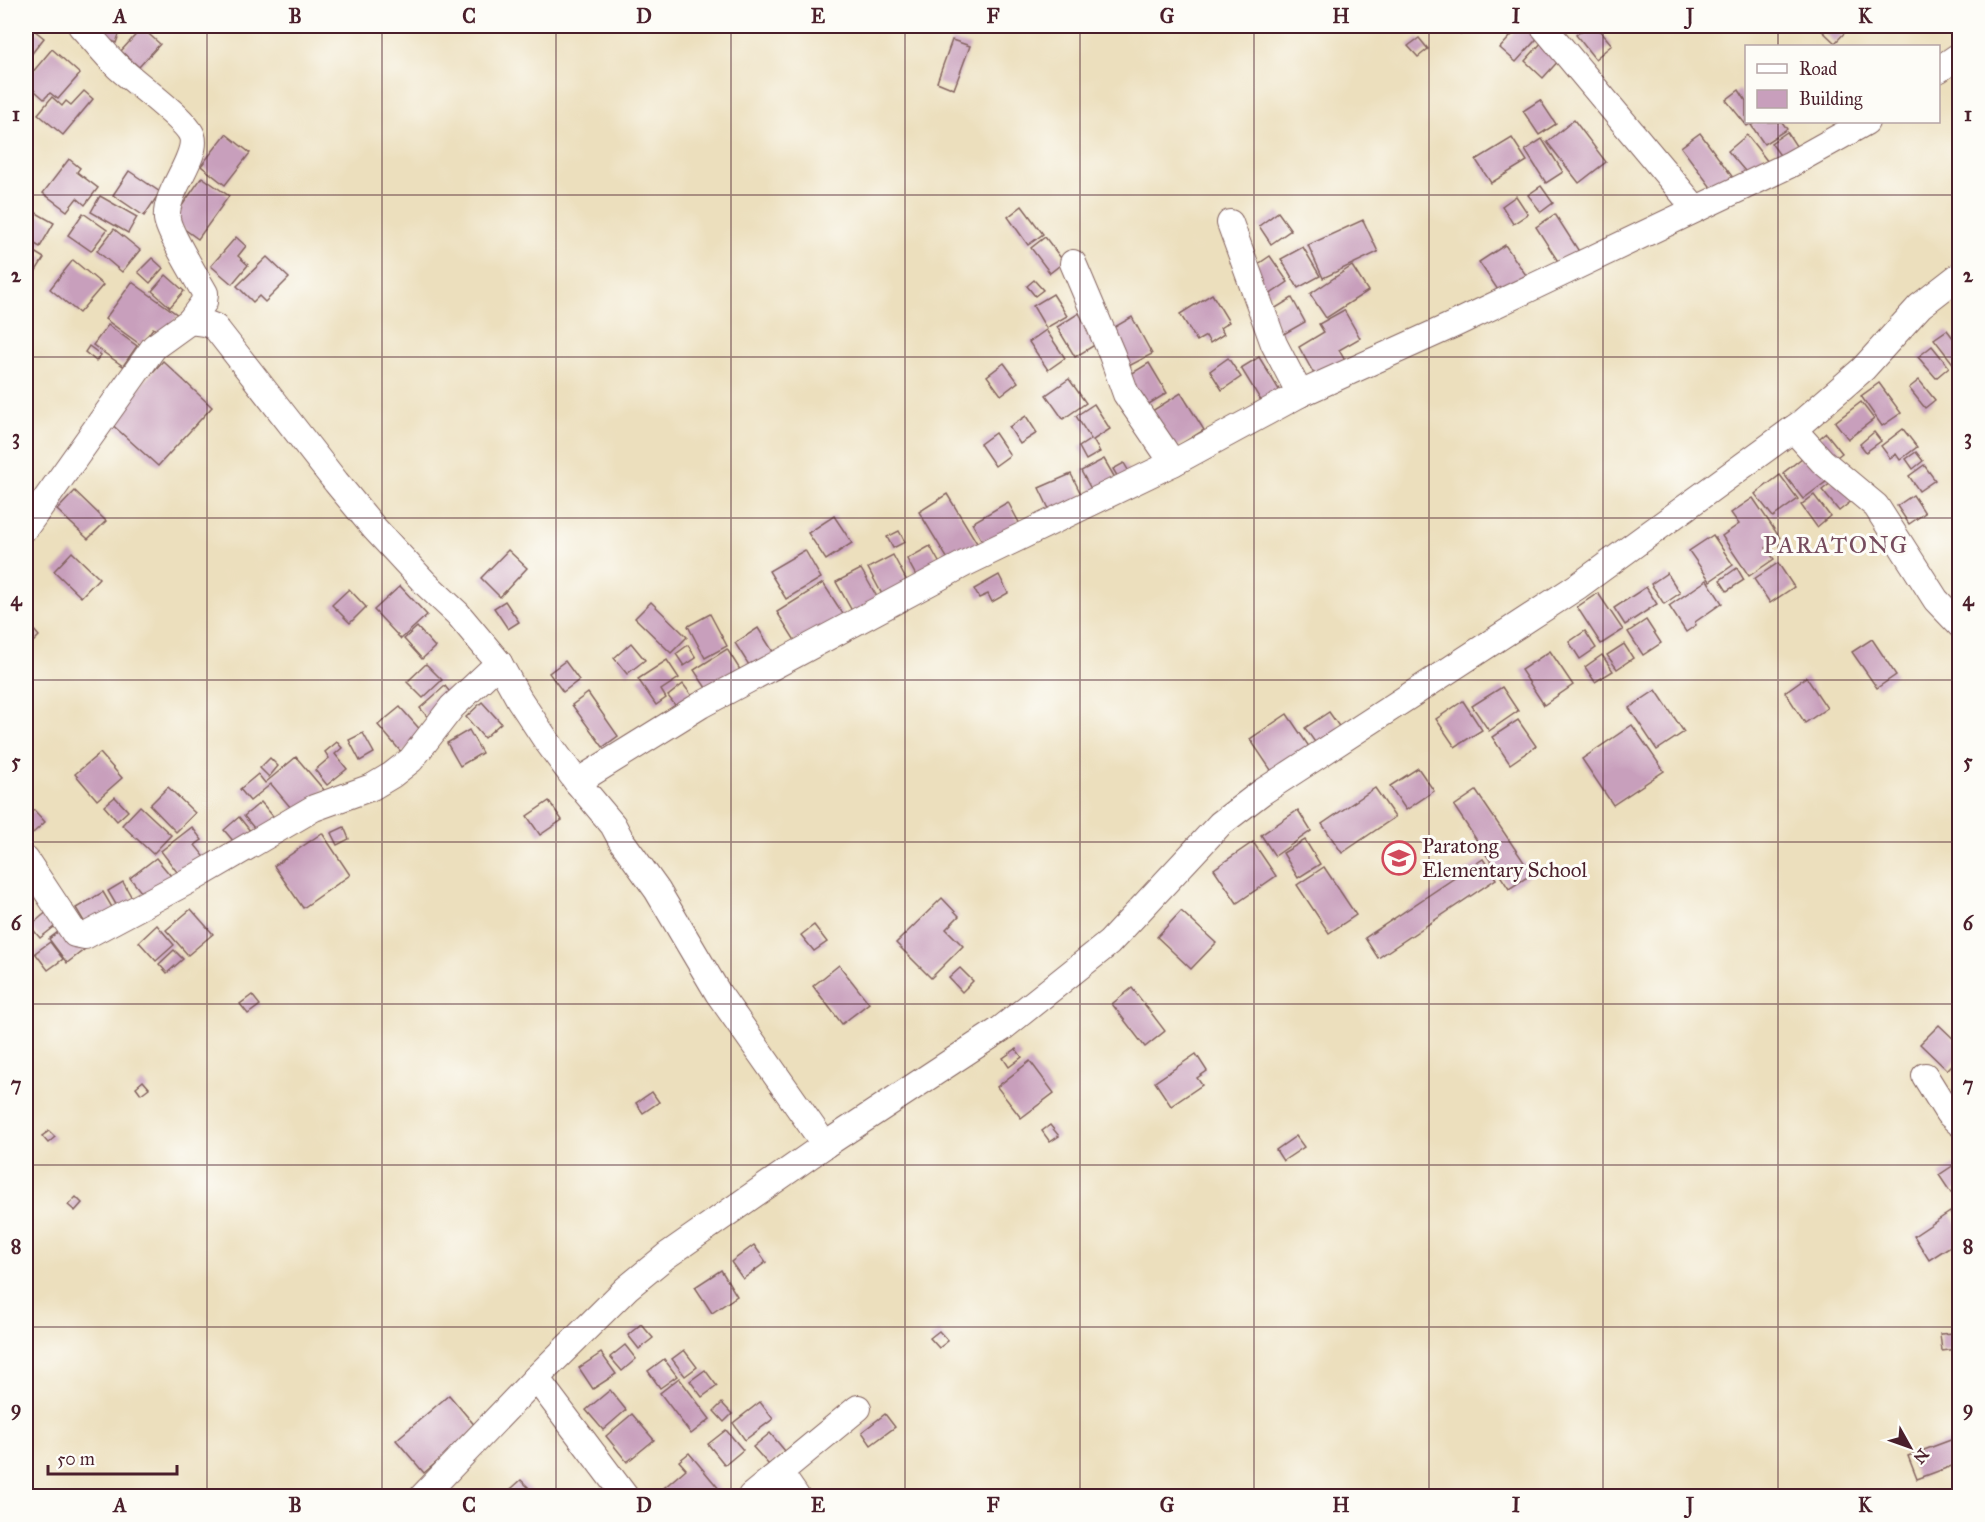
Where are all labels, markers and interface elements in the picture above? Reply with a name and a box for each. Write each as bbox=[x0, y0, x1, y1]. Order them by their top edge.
text: A bbox=[111, 4, 127, 28]
text: B bbox=[288, 4, 302, 28]
text: C bbox=[462, 4, 476, 28]
text: D bbox=[636, 4, 652, 28]
text: E bbox=[811, 4, 826, 28]
text: F bbox=[986, 4, 1000, 28]
text: G bbox=[1160, 4, 1175, 28]
text: H bbox=[1332, 4, 1350, 28]
text: I bbox=[1512, 4, 1521, 28]
text: J bbox=[1683, 4, 1695, 30]
text: K bbox=[1858, 4, 1873, 28]
legend bbox=[1745, 45, 1940, 123]
text: Road bbox=[1799, 58, 1837, 80]
text: Building bbox=[1799, 88, 1863, 111]
text: 1 bbox=[12, 102, 20, 126]
text: 1 bbox=[1964, 102, 1972, 126]
text: 2 bbox=[11, 263, 22, 287]
text: 2 bbox=[1963, 263, 1974, 287]
text: 3 bbox=[12, 425, 20, 450]
text: 3 bbox=[1964, 425, 1972, 450]
district label: PARATONG bbox=[1763, 530, 1909, 560]
text: 4 bbox=[10, 587, 22, 612]
text: 4 bbox=[1962, 587, 1974, 612]
text: 5 bbox=[11, 749, 21, 773]
text: 5 bbox=[1963, 749, 1973, 773]
place label: Paratong Elementary School bbox=[1422, 833, 1587, 883]
school or university icon: Paratong Elementary School bbox=[1381, 840, 1417, 876]
text: 6 bbox=[11, 911, 23, 935]
text: 6 bbox=[1963, 911, 1975, 935]
text: 7 bbox=[11, 1072, 22, 1096]
text: 7 bbox=[1963, 1072, 1974, 1096]
text: 8 bbox=[11, 1234, 21, 1258]
text: 8 bbox=[1963, 1234, 1973, 1258]
text: 9 bbox=[11, 1396, 21, 1421]
text: 9 bbox=[1963, 1396, 1973, 1421]
north arrow bbox=[1880, 1417, 1940, 1477]
scale bar bbox=[48, 1438, 177, 1476]
text: N bbox=[1909, 1445, 1933, 1468]
text: 50 m bbox=[57, 1448, 95, 1470]
text: A bbox=[111, 1493, 127, 1517]
text: B bbox=[288, 1493, 302, 1517]
text: C bbox=[462, 1493, 476, 1517]
text: D bbox=[636, 1493, 652, 1517]
text: E bbox=[811, 1493, 826, 1517]
text: F bbox=[986, 1493, 1000, 1517]
text: G bbox=[1160, 1493, 1175, 1517]
text: H bbox=[1332, 1493, 1350, 1517]
text: I bbox=[1512, 1493, 1521, 1517]
text: J bbox=[1683, 1493, 1695, 1519]
text: K bbox=[1858, 1493, 1873, 1517]

